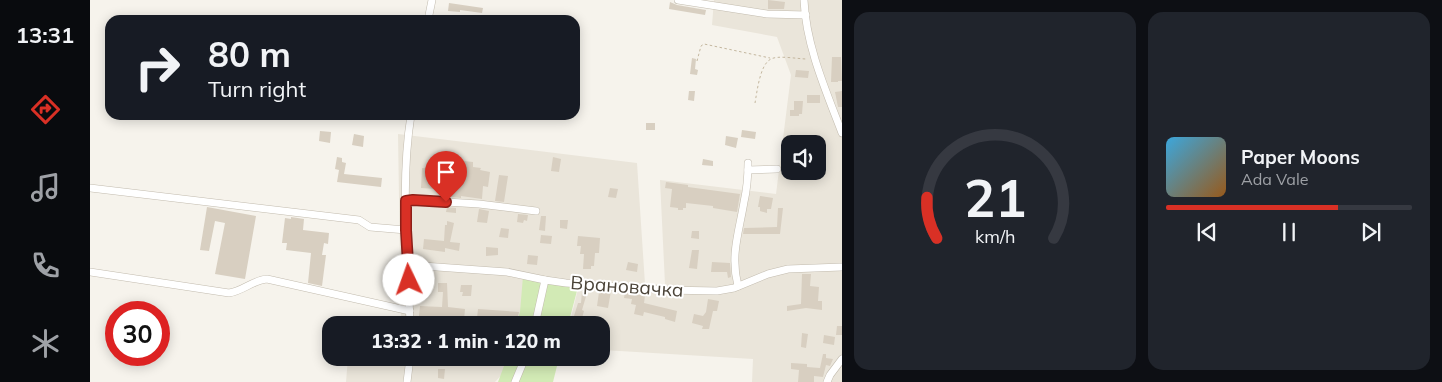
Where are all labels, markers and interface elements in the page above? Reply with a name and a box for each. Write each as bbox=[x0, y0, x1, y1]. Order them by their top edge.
text: 13:31 bbox=[16, 21, 74, 49]
text: 80 m bbox=[208, 32, 291, 76]
icon: right bbox=[125, 35, 190, 100]
text: Turn right bbox=[208, 75, 306, 103]
icon: directions bbox=[28, 92, 63, 127]
map controls bbox=[781, 135, 826, 180]
button: sound bbox=[781, 135, 826, 180]
text: Paper Moons bbox=[1241, 145, 1360, 169]
pin bbox=[425, 151, 467, 202]
icon: arrive bbox=[432, 158, 460, 186]
text: 21 bbox=[964, 165, 1026, 230]
text: Ada Vale bbox=[1241, 169, 1308, 189]
icon: music bbox=[28, 170, 63, 205]
icon: previous bbox=[1193, 218, 1221, 246]
icon: pause bbox=[1275, 218, 1303, 246]
icon: next bbox=[1357, 218, 1385, 246]
text: km/h bbox=[975, 225, 1015, 247]
icon: phone bbox=[28, 248, 63, 283]
position arrow bbox=[382, 253, 434, 305]
street label: Врановачка bbox=[570, 270, 684, 302]
speed limit sign: 30 bbox=[105, 301, 170, 366]
icon: climate bbox=[28, 326, 63, 361]
text: 13:32 · 1 min · 120 m bbox=[371, 329, 561, 353]

